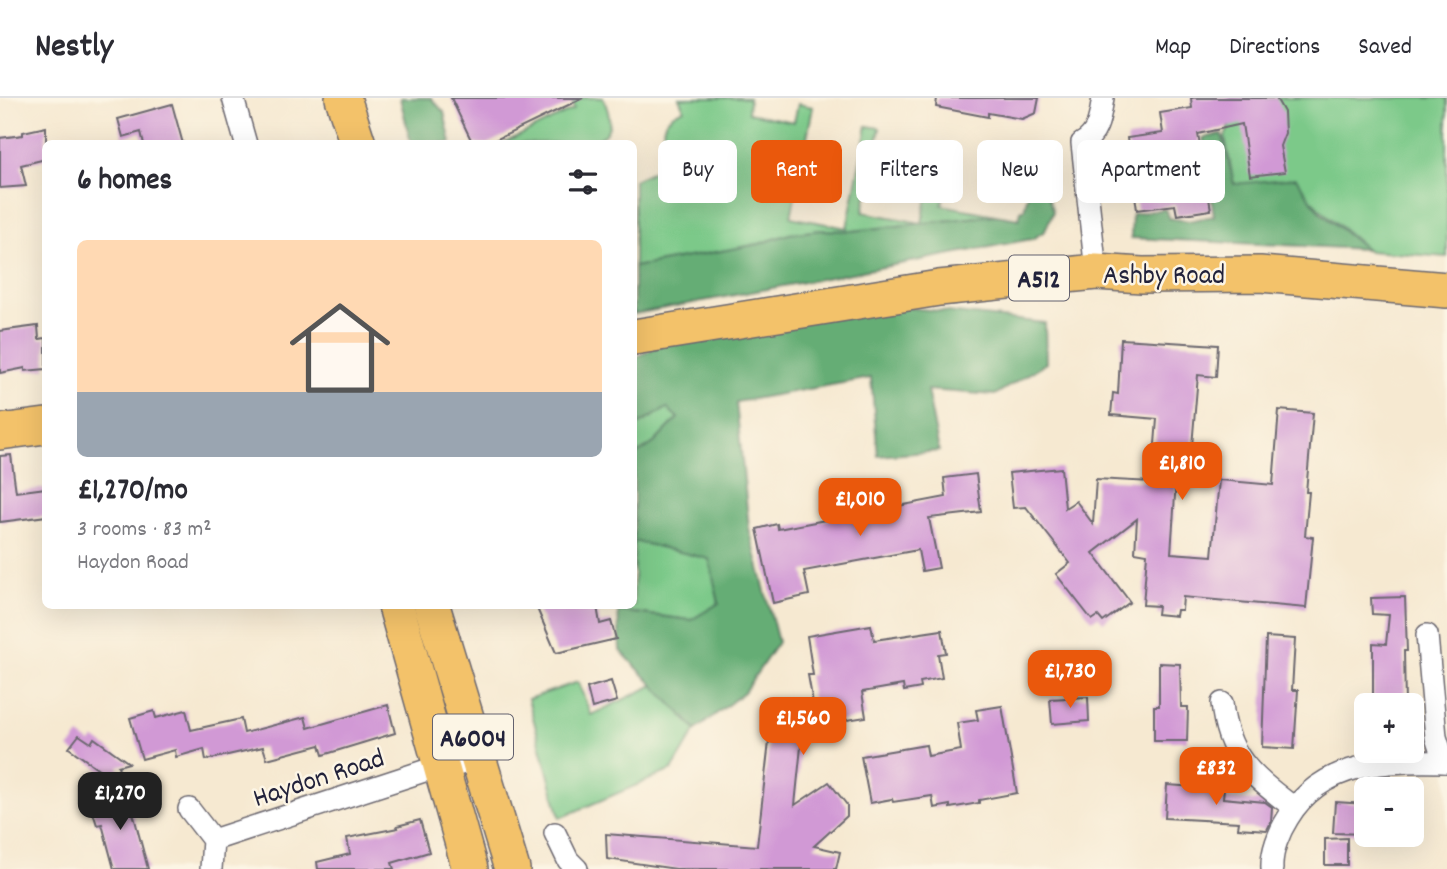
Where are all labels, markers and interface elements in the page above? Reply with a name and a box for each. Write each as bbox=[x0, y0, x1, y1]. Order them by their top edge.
text: Nestly bbox=[35, 25, 113, 72]
text: Map bbox=[1155, 31, 1191, 65]
text: Directions bbox=[1229, 31, 1320, 65]
text: Saved bbox=[1358, 31, 1412, 65]
chip: Buy bbox=[658, 140, 737, 203]
chip: Rent bbox=[751, 140, 842, 203]
chip: Filters bbox=[856, 140, 963, 203]
chip: New bbox=[977, 140, 1063, 203]
chip: Apartment bbox=[1077, 140, 1225, 203]
text: 6 homes bbox=[77, 161, 172, 204]
icon: filters bbox=[564, 163, 602, 201]
road number: A512 bbox=[1009, 256, 1069, 300]
street label: Ashby Road bbox=[1103, 258, 1225, 298]
icon: home bbox=[277, 285, 403, 411]
pin: £1,810 bbox=[1125, 442, 1239, 502]
text: £1,810 bbox=[1158, 448, 1206, 481]
text: £1,270/mo bbox=[77, 471, 188, 514]
pin: £1,010 bbox=[803, 478, 917, 538]
text: £1,010 bbox=[834, 484, 886, 517]
text: 3 rooms · 83 m² bbox=[77, 514, 212, 547]
text: Haydon Road bbox=[77, 547, 189, 580]
pin: £1,730 bbox=[1013, 650, 1127, 710]
text: £1,730 bbox=[1044, 656, 1096, 689]
map controls bbox=[1354, 693, 1424, 847]
button: + bbox=[1354, 693, 1424, 763]
pin: £1,560 bbox=[746, 698, 860, 757]
text: £1,560 bbox=[775, 703, 831, 736]
road number: A6004 bbox=[433, 715, 513, 760]
street label: Haydon Road bbox=[249, 741, 390, 821]
pin: £832 bbox=[1175, 748, 1257, 807]
text: £832 bbox=[1196, 753, 1237, 786]
pin: £1,270 bbox=[63, 772, 177, 832]
button: − bbox=[1354, 777, 1424, 847]
text: £1,270 bbox=[94, 778, 146, 811]

